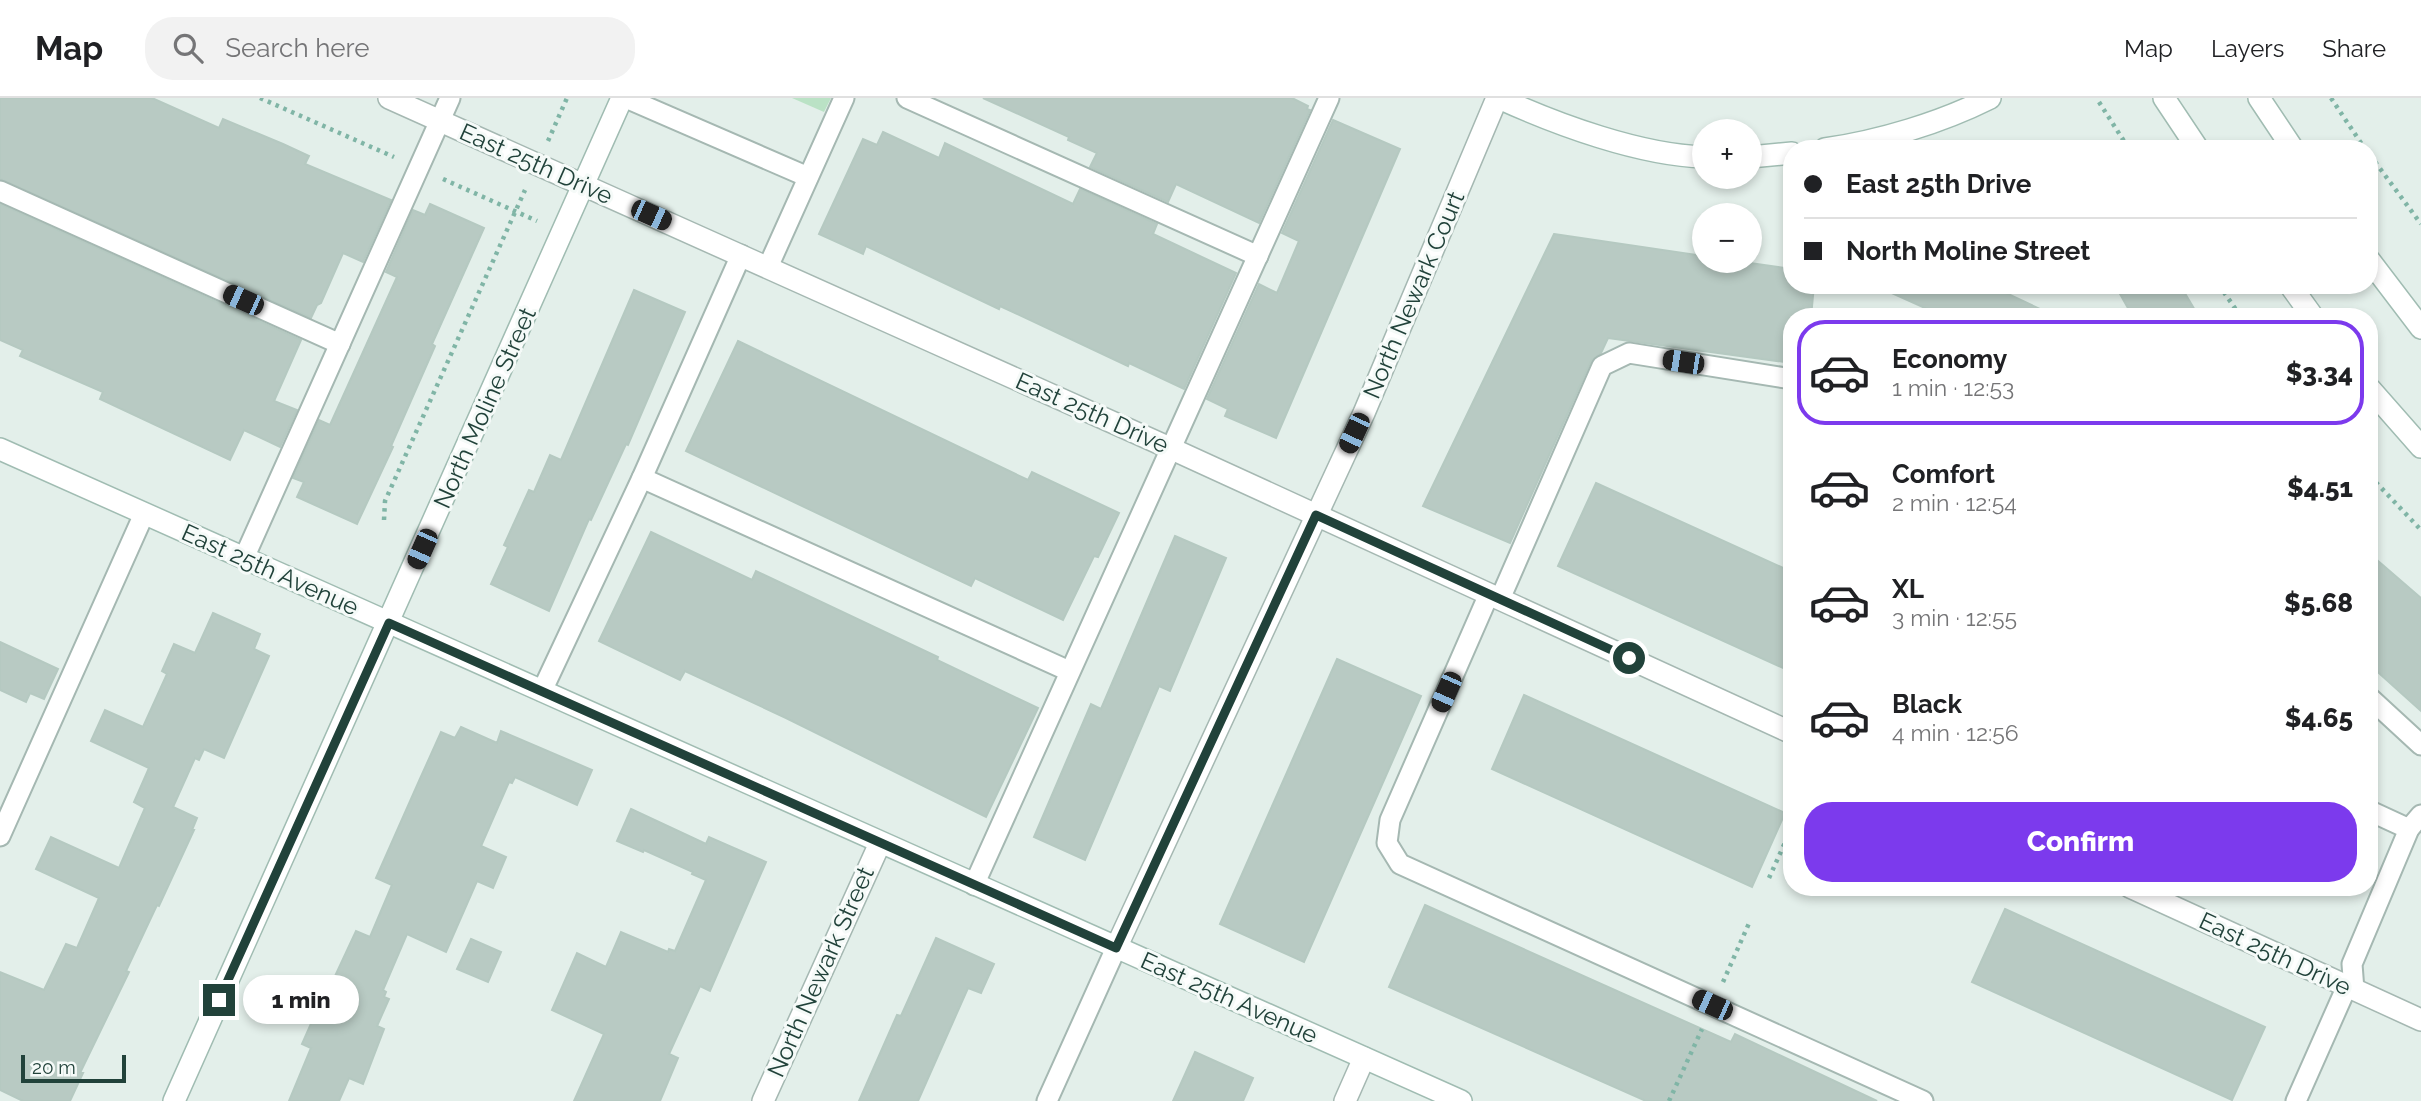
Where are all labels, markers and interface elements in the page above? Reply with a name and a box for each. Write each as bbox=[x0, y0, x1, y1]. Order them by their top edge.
search box bbox=[145, 17, 635, 80]
text: Map bbox=[35, 29, 103, 68]
icon: search bbox=[169, 29, 207, 67]
text: Search here bbox=[225, 33, 370, 63]
text: Map bbox=[2124, 34, 2173, 63]
text: Layers bbox=[2211, 34, 2284, 63]
text: Share bbox=[2322, 34, 2386, 63]
street label: East 25th Drive bbox=[455, 117, 617, 210]
map controls bbox=[1692, 119, 1762, 273]
button: + bbox=[1692, 119, 1762, 189]
text: East 25th Drive bbox=[1846, 169, 2031, 199]
street label: North Newark Court bbox=[1357, 187, 1470, 403]
car bbox=[628, 197, 675, 233]
button: − bbox=[1692, 203, 1762, 273]
text: North Moline Street bbox=[1846, 236, 2090, 266]
car bbox=[220, 282, 267, 318]
street label: North Moline Street bbox=[427, 303, 542, 513]
icon: car bbox=[1808, 341, 1871, 404]
text: Economy bbox=[1892, 344, 2007, 374]
car bbox=[1661, 348, 1706, 376]
text: $3.34 bbox=[2286, 358, 2353, 388]
street label: East 25th Drive bbox=[1011, 366, 1173, 459]
text: 1 min · 12:53 bbox=[1892, 374, 2014, 401]
car bbox=[1336, 410, 1373, 456]
icon: car bbox=[1808, 456, 1871, 519]
text: Comfort bbox=[1892, 459, 1995, 489]
text: $4.51 bbox=[2287, 473, 2353, 503]
text: 2 min · 12:54 bbox=[1892, 489, 2017, 516]
street label: East 25th Avenue bbox=[177, 518, 363, 622]
car bbox=[404, 526, 441, 572]
icon: car bbox=[1808, 571, 1871, 634]
text: XL bbox=[1892, 574, 1924, 604]
text: $5.68 bbox=[2284, 588, 2353, 618]
text: 3 min · 12:55 bbox=[1892, 604, 2017, 631]
route start bbox=[1613, 642, 1645, 674]
car bbox=[1428, 669, 1465, 715]
icon: car bbox=[1808, 686, 1871, 749]
text: Black bbox=[1892, 689, 1962, 719]
text: $4.65 bbox=[2285, 703, 2353, 733]
text: 4 min · 12:56 bbox=[1892, 719, 2019, 746]
button: Confirm bbox=[1804, 802, 2357, 882]
street label: North Newark Street bbox=[761, 862, 880, 1082]
street label: East 25th Drive bbox=[2195, 906, 2356, 1001]
street label: East 25th Avenue bbox=[1136, 946, 1322, 1050]
callout: 1 min bbox=[244, 976, 359, 1024]
route end bbox=[203, 984, 235, 1016]
text: 1 min bbox=[271, 986, 331, 1013]
car bbox=[1689, 987, 1736, 1023]
scale bar bbox=[21, 1052, 126, 1084]
text: 20 m bbox=[32, 1056, 76, 1078]

